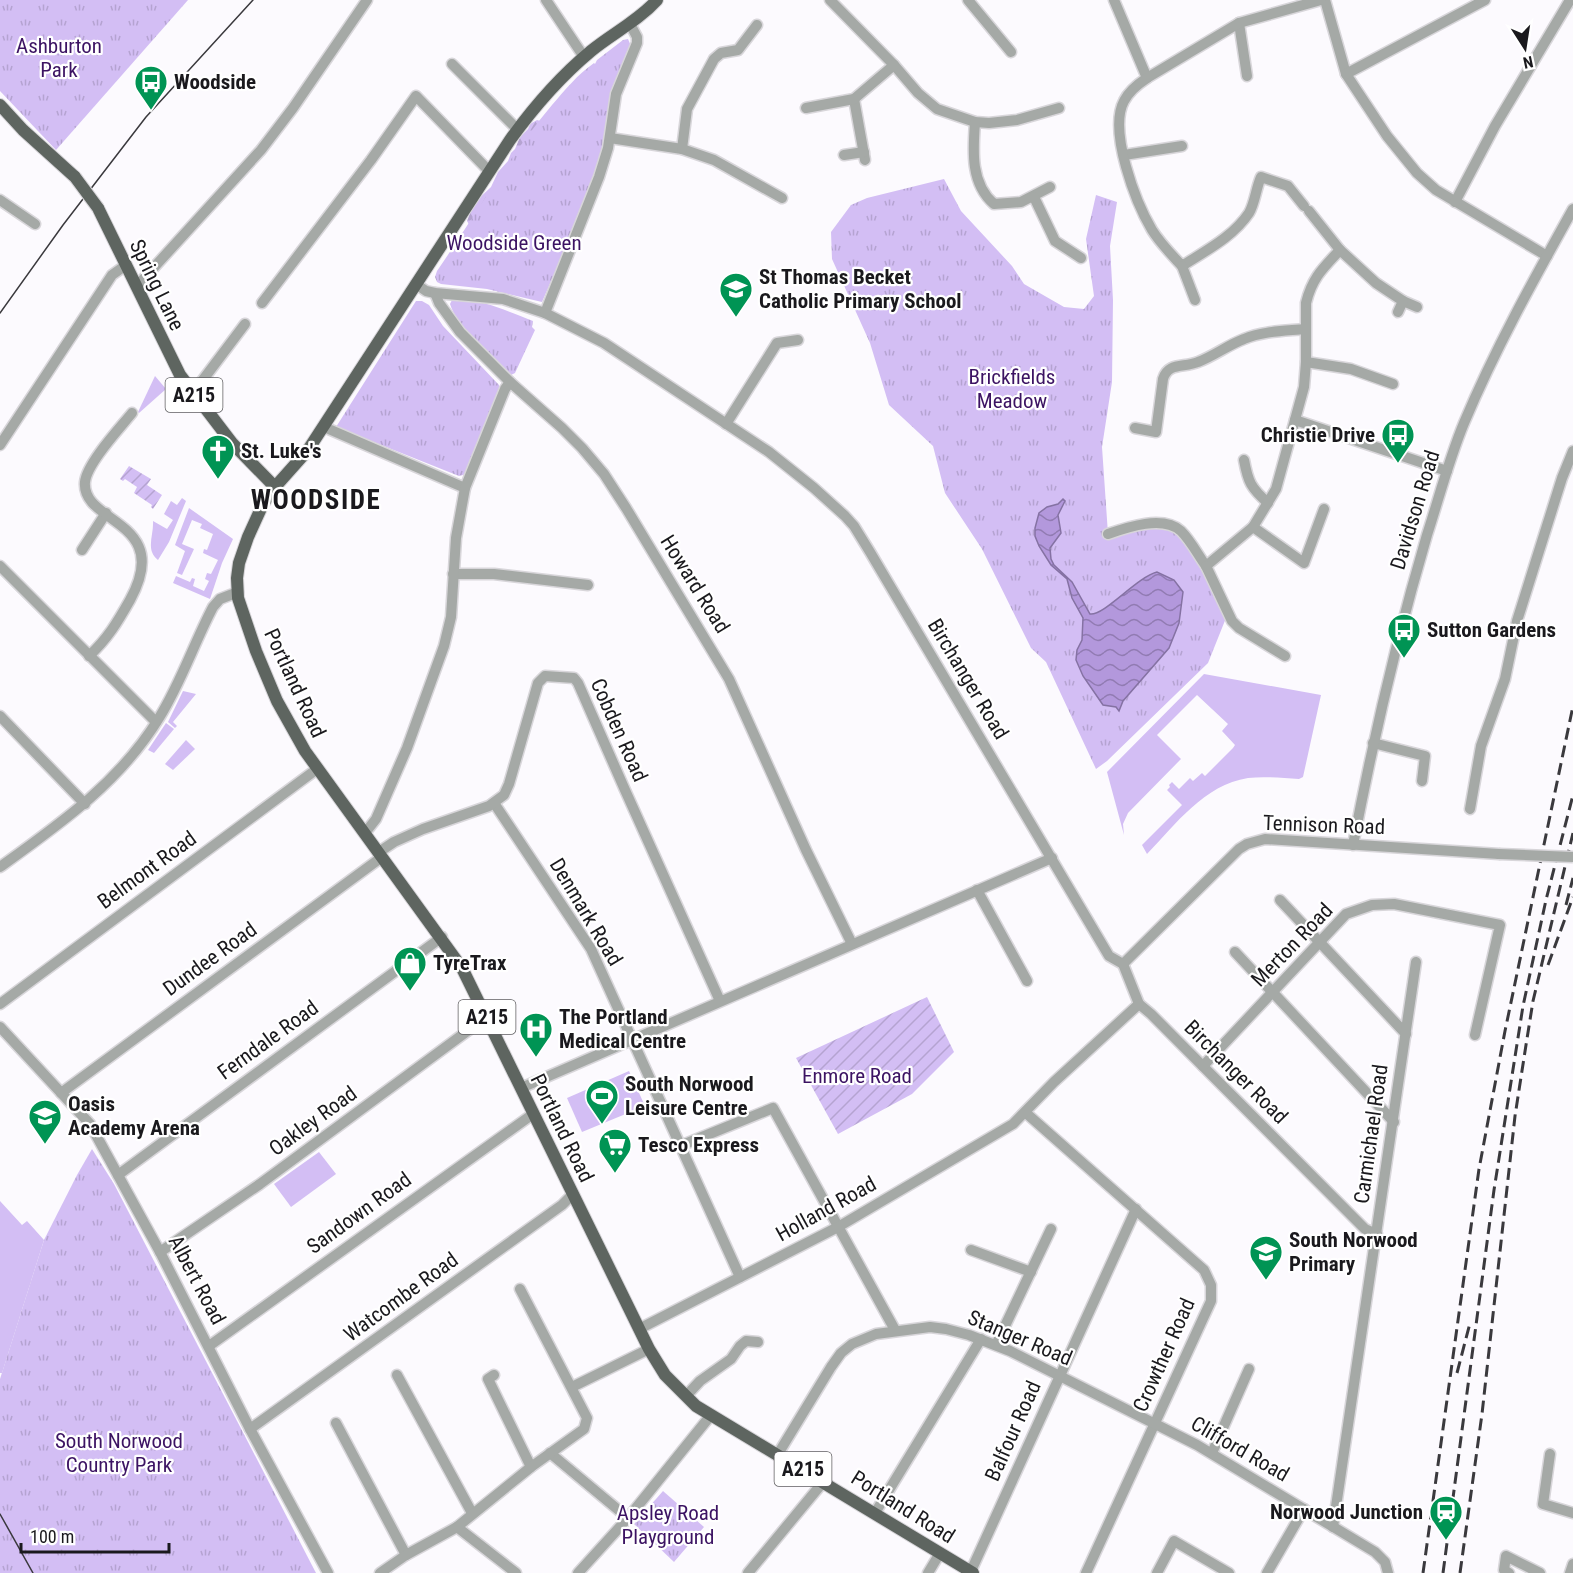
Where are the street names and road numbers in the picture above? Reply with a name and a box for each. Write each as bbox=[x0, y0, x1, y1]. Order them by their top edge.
street label: Spring Lane bbox=[125, 236, 189, 334]
road number: A215 bbox=[166, 378, 222, 412]
street label: Davidson Road bbox=[1385, 447, 1445, 573]
street label: Howard Road bbox=[655, 531, 735, 637]
street label: Birchanger Road bbox=[923, 614, 1013, 744]
street label: Portland Road bbox=[259, 625, 331, 741]
street label: Cobden Road bbox=[586, 675, 652, 785]
street label: Tennison Road bbox=[1263, 811, 1385, 839]
street label: Belmont Road bbox=[93, 826, 201, 914]
street label: Denmark Road bbox=[545, 854, 627, 970]
street label: Merton Road bbox=[1246, 898, 1338, 992]
street label: Dundee Road bbox=[159, 917, 261, 1001]
street label: Ferndale Road bbox=[213, 995, 323, 1085]
road number: A215 bbox=[458, 1000, 516, 1034]
street label: Birchanger Road bbox=[1179, 1015, 1293, 1129]
street label: Carmichael Road bbox=[1349, 1063, 1393, 1205]
street label: Portland Road bbox=[525, 1070, 599, 1186]
street label: Oakley Road bbox=[265, 1081, 361, 1161]
street label: Sandown Road bbox=[302, 1167, 416, 1259]
street label: Holland Road bbox=[772, 1172, 880, 1246]
street label: Albert Road bbox=[164, 1231, 230, 1329]
street label: Watcombe Road bbox=[339, 1248, 463, 1346]
street label: Crowther Road bbox=[1128, 1294, 1200, 1416]
street label: Stanger Road bbox=[964, 1305, 1076, 1371]
street label: Balfour Road bbox=[980, 1377, 1046, 1485]
street label: Clifford Road bbox=[1187, 1411, 1293, 1487]
road number: A215 bbox=[774, 1452, 832, 1486]
street label: Portland Road bbox=[847, 1466, 959, 1548]

